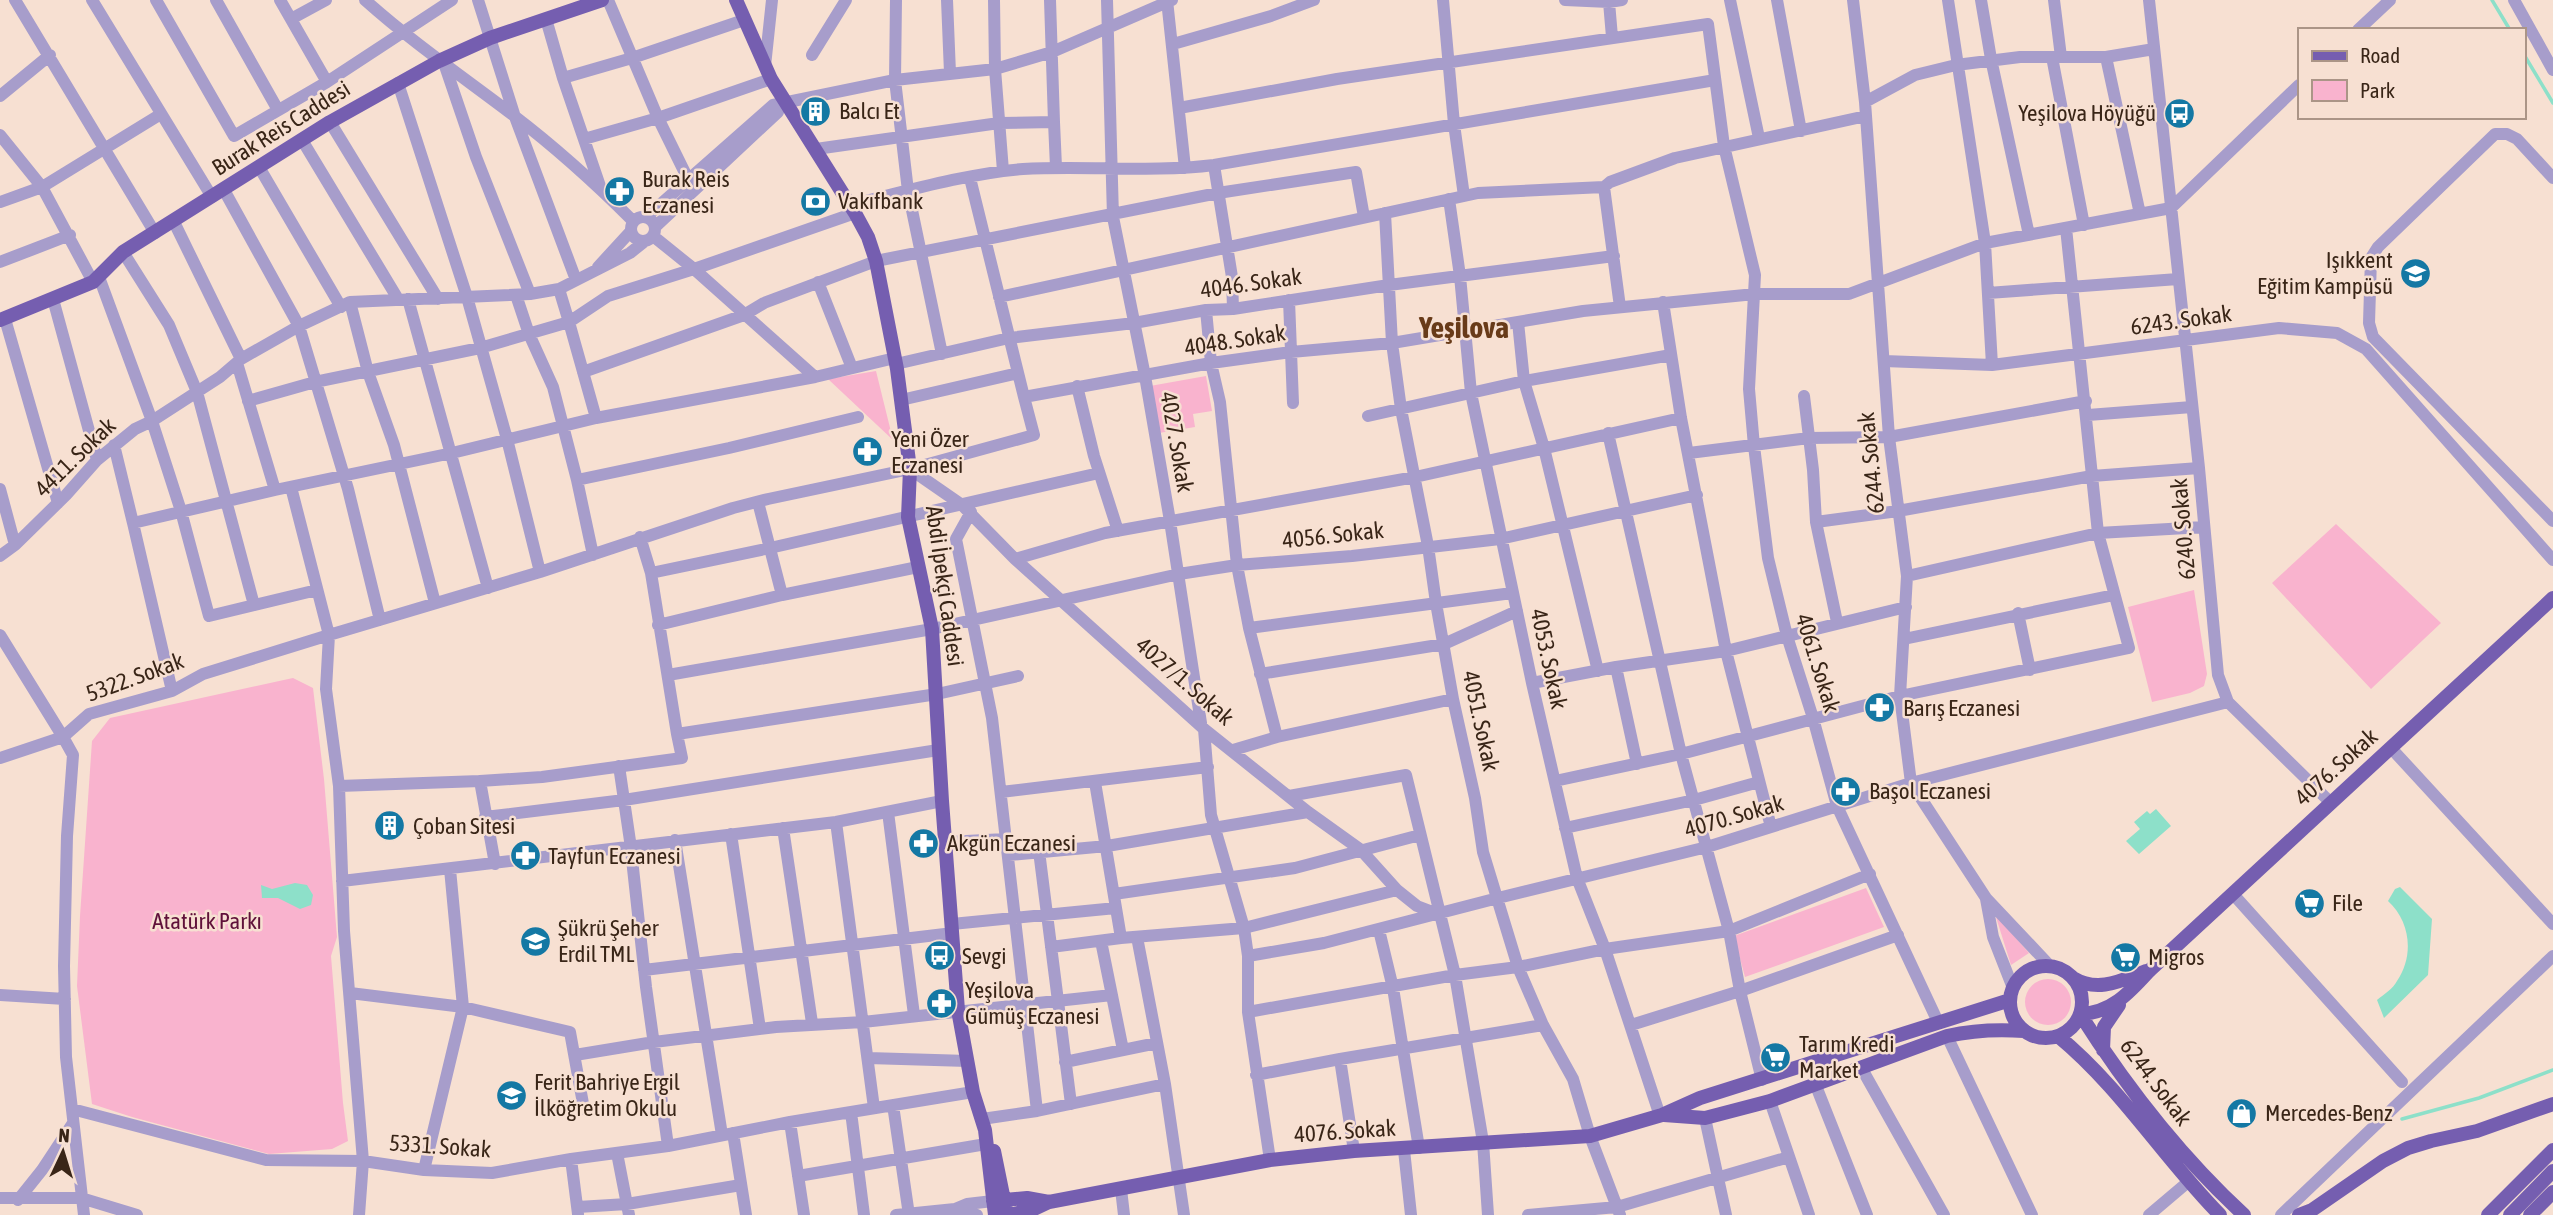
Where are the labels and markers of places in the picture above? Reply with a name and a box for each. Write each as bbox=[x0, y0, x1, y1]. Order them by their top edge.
building icon: Balcı Et bbox=[799, 94, 833, 128]
bus stop icon: Yeşilova Höyüğü bbox=[2162, 96, 2196, 130]
place label: Balcı Et bbox=[839, 98, 900, 124]
place label: Yeşilova Höyüğü bbox=[2018, 100, 2156, 126]
place label: Burak Reis Eczanesi bbox=[642, 166, 730, 218]
pharmacy icon: Burak Reis Eczanesi bbox=[602, 175, 636, 209]
bank icon: Vakıfbank bbox=[798, 184, 832, 218]
place label: Vakıfbank bbox=[838, 188, 923, 214]
place label: Işıkkent Eğitim Kampüsü bbox=[2257, 247, 2393, 299]
school or university icon: Işıkkent Eğitim Kampüsü bbox=[2399, 256, 2433, 290]
place label: Yeni Özer Eczanesi bbox=[891, 426, 970, 478]
pharmacy icon: Yeni Özer Eczanesi bbox=[851, 435, 885, 469]
pharmacy icon: Barış Eczanesi bbox=[1863, 691, 1897, 725]
place label: Barış Eczanesi bbox=[1903, 695, 2020, 721]
pharmacy icon: Başol Eczanesi bbox=[1829, 774, 1863, 808]
place label: Başol Eczanesi bbox=[1869, 778, 1991, 804]
building icon: Çoban Sitesi bbox=[373, 809, 407, 843]
place label: Çoban Sitesi bbox=[413, 813, 515, 839]
pharmacy icon: Akgün Eczanesi bbox=[907, 826, 941, 860]
place label: Akgün Eczanesi bbox=[947, 830, 1076, 856]
pharmacy icon: Tayfun Eczanesi bbox=[508, 839, 542, 873]
place label: Tayfun Eczanesi bbox=[548, 843, 681, 869]
supermarket icon: File bbox=[2292, 886, 2326, 920]
place label: File bbox=[2332, 890, 2363, 916]
place label: Şükrü Şeher Erdil TML bbox=[558, 915, 660, 967]
school or university icon: Şükrü Şeher Erdil TML bbox=[518, 924, 552, 958]
bus stop icon: Sevgi bbox=[922, 939, 956, 973]
supermarket icon: Migros bbox=[2108, 940, 2142, 974]
place label: Sevgi bbox=[962, 943, 1007, 969]
place label: Migros bbox=[2148, 944, 2204, 970]
place label: Yeşilova Gümüş Eczanesi bbox=[965, 977, 1100, 1029]
pharmacy icon: Yeşilova Gümüş Eczanesi bbox=[925, 986, 959, 1020]
place label: Tarım Kredi Market bbox=[1799, 1031, 1895, 1083]
supermarket icon: Tarım Kredi Market bbox=[1759, 1040, 1793, 1074]
place label: Ferit Bahriye Ergil İlköğretim Okulu bbox=[534, 1069, 680, 1121]
school or university icon: Ferit Bahriye Ergil İlköğretim Okulu bbox=[494, 1078, 528, 1112]
shop icon: Mercedes-Benz bbox=[2225, 1096, 2259, 1130]
place label: Mercedes-Benz bbox=[2265, 1100, 2392, 1126]

